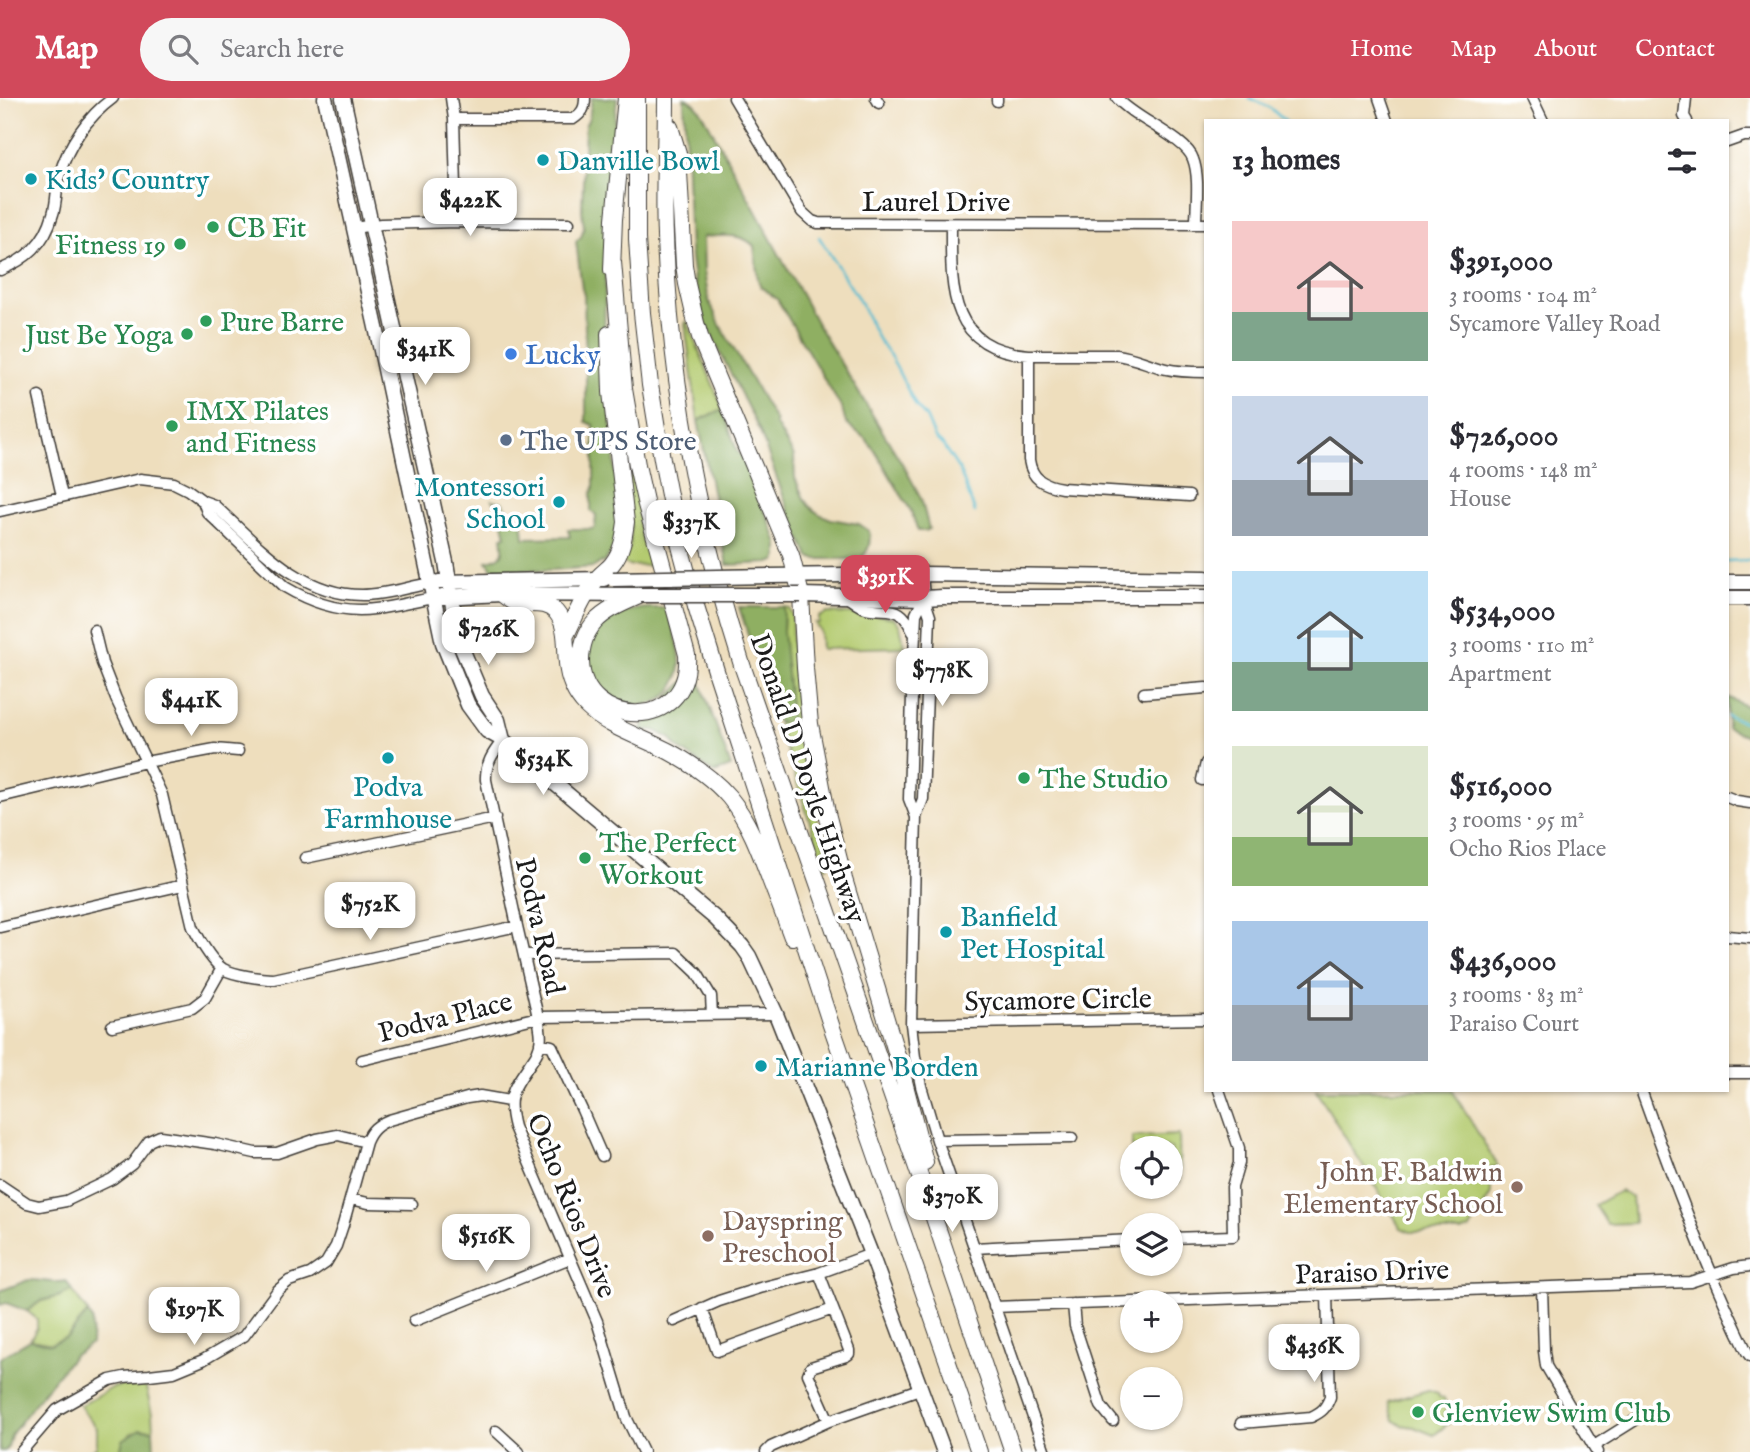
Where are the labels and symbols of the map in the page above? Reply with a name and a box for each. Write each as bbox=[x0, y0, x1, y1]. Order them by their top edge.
place label: Danville Bowl bbox=[557, 145, 720, 180]
marker: Danville Bowl bbox=[535, 152, 551, 168]
place label: Kids' Country bbox=[45, 164, 209, 199]
marker: Kids' Country bbox=[23, 171, 39, 187]
pin: $422K bbox=[421, 178, 519, 238]
street label: Laurel Drive bbox=[862, 186, 1010, 221]
place label: CB Fit bbox=[227, 212, 307, 247]
marker: CB Fit bbox=[205, 219, 221, 235]
place label: Fitness 19 bbox=[55, 229, 166, 264]
marker: Fitness 19 bbox=[172, 236, 188, 252]
place label: Pure Barre bbox=[220, 306, 344, 341]
marker: Pure Barre bbox=[198, 313, 214, 329]
place label: Just Be Yoga bbox=[22, 319, 174, 354]
marker: Just Be Yoga bbox=[179, 326, 195, 342]
pin: $341K bbox=[376, 328, 474, 387]
place label: Lucky bbox=[525, 339, 600, 374]
marker: Lucky bbox=[503, 346, 519, 362]
place label: IMX Pilates and Fitness bbox=[186, 395, 329, 462]
marker: IMX Pilates and Fitness bbox=[164, 418, 180, 434]
place label: The UPS Store bbox=[520, 425, 697, 460]
marker: The UPS Store bbox=[498, 432, 514, 448]
place label: Montessori School bbox=[414, 471, 545, 538]
marker: Montessori School bbox=[551, 494, 567, 510]
pin: $337K bbox=[642, 500, 740, 560]
pin: $391K bbox=[836, 556, 934, 615]
pin: $726K bbox=[439, 608, 537, 667]
street label: Donald D Doyle Highway bbox=[741, 629, 873, 929]
pin: $778K bbox=[893, 648, 991, 708]
pin: $441K bbox=[142, 678, 240, 738]
pin: $534K bbox=[494, 738, 592, 797]
marker: Podva Farmhouse bbox=[380, 750, 396, 766]
place label: The Studio bbox=[1038, 763, 1168, 798]
marker: The Studio bbox=[1016, 770, 1032, 786]
place label: Podva Farmhouse bbox=[324, 771, 452, 838]
place label: The Perfect Workout bbox=[599, 827, 737, 894]
marker: The Perfect Workout bbox=[577, 850, 593, 866]
street label: Podva Road bbox=[506, 855, 571, 998]
pin: $752K bbox=[321, 882, 419, 942]
place label: Banfield Pet Hospital bbox=[960, 901, 1105, 968]
marker: Banfield Pet Hospital bbox=[938, 924, 954, 940]
street label: Sycamore Circle bbox=[964, 982, 1152, 1021]
street label: Podva Place bbox=[375, 985, 516, 1052]
place label: Marianne Borden bbox=[775, 1051, 979, 1086]
marker: Marianne Borden bbox=[753, 1058, 769, 1074]
street label: Ocho Rios Drive bbox=[518, 1109, 624, 1303]
place label: John F. Baldwin Elementary School bbox=[1283, 1156, 1503, 1223]
pin: $370K bbox=[903, 1174, 1001, 1234]
marker: John F. Baldwin Elementary School bbox=[1509, 1179, 1525, 1195]
place label: Dayspring Preschool bbox=[722, 1205, 844, 1272]
pin: $516K bbox=[437, 1214, 535, 1274]
marker: Dayspring Preschool bbox=[700, 1228, 716, 1244]
street label: Paraiso Drive bbox=[1294, 1253, 1450, 1294]
pin: $197K bbox=[145, 1288, 243, 1347]
pin: $436K bbox=[1265, 1324, 1363, 1384]
place label: Glenview Swim Club bbox=[1432, 1397, 1671, 1432]
marker: Glenview Swim Club bbox=[1410, 1404, 1426, 1420]

